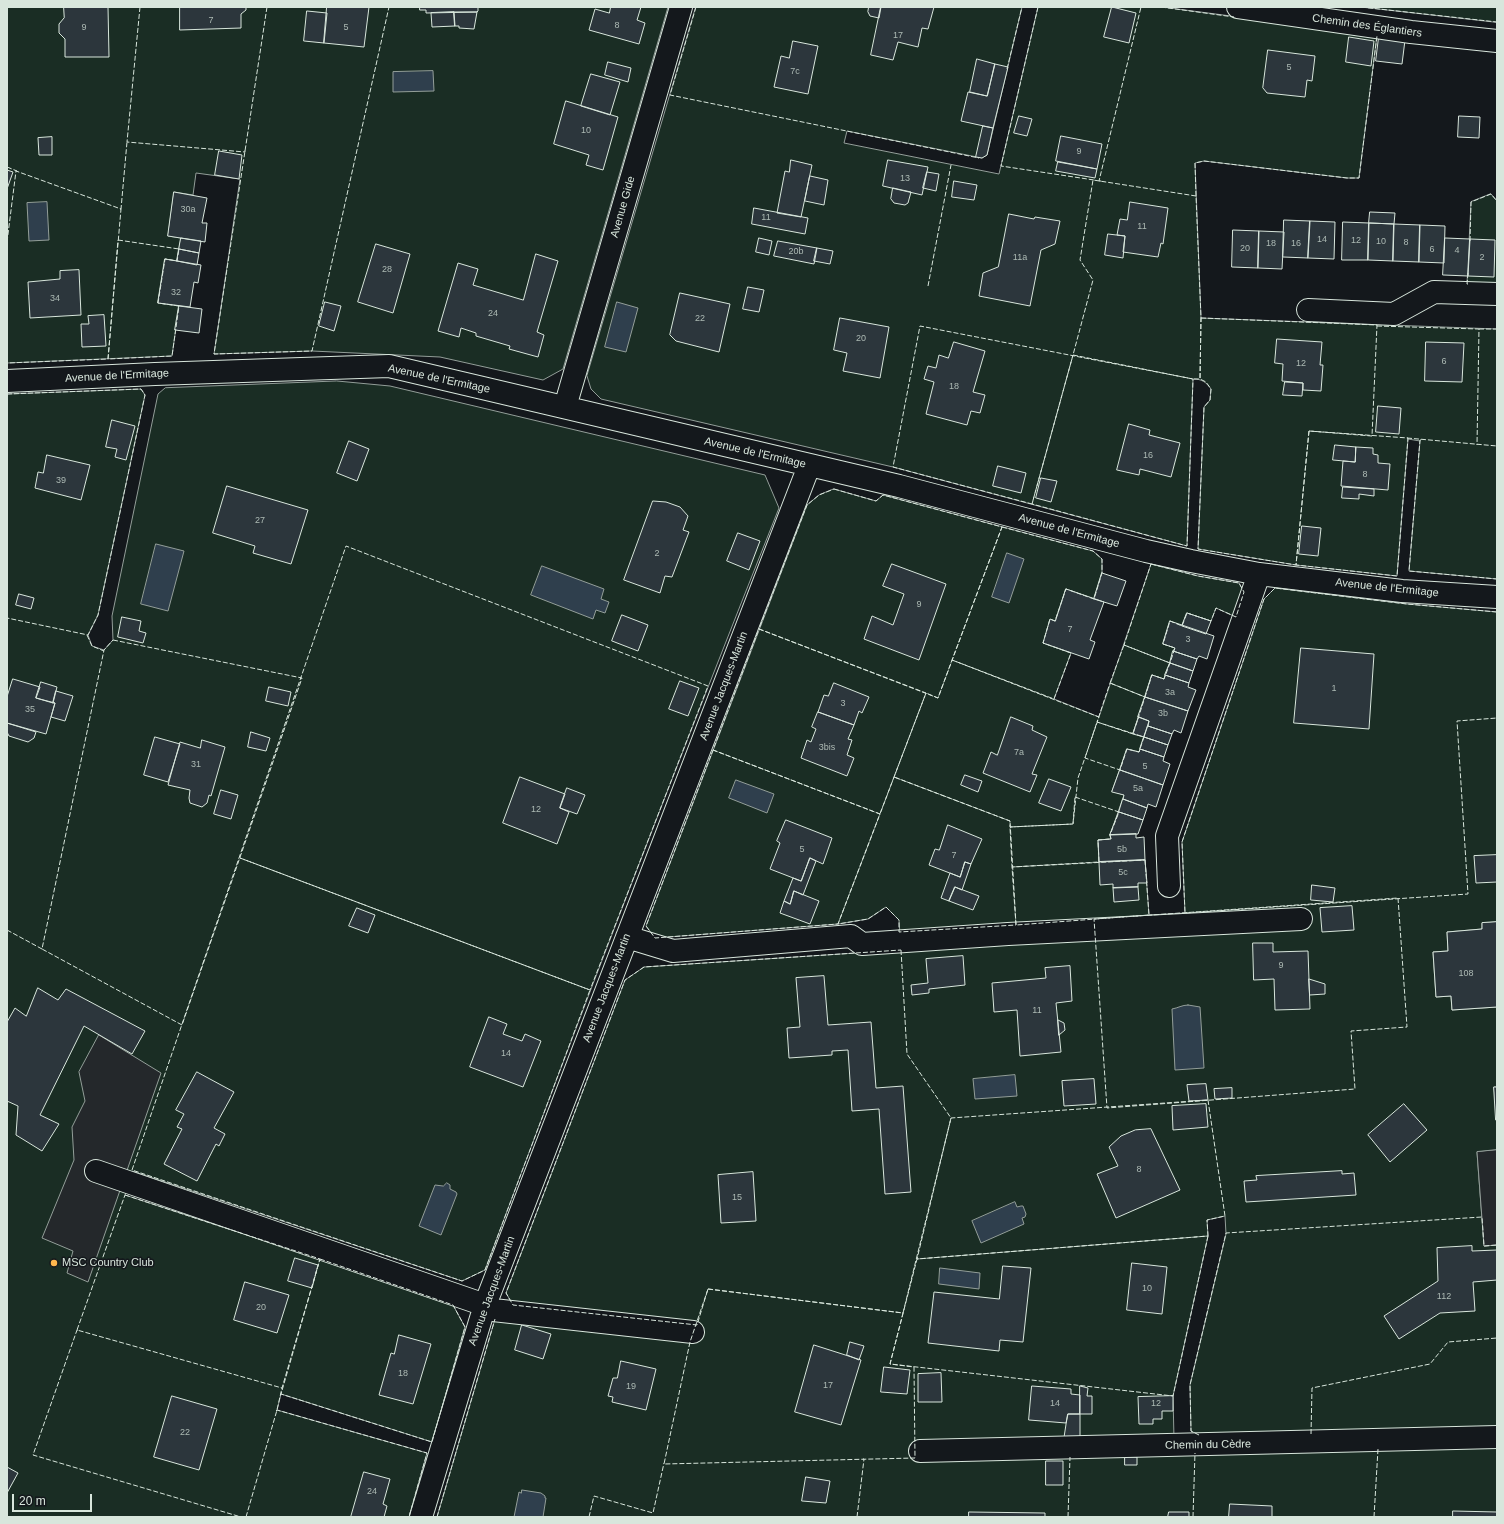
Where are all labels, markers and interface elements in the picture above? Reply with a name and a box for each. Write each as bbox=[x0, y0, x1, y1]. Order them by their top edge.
street label: Chemin des Églantiers bbox=[1311, 12, 1423, 40]
house number: 7 bbox=[208, 16, 214, 26]
house number: 8 bbox=[614, 21, 620, 31]
house number: 9 bbox=[81, 23, 87, 33]
house number: 5 bbox=[343, 23, 349, 33]
house number: 17 bbox=[893, 31, 903, 41]
house number: 5 bbox=[1286, 63, 1292, 73]
house number: 7c bbox=[790, 67, 800, 77]
house number: 10 bbox=[581, 126, 591, 136]
house number: 9 bbox=[1076, 147, 1082, 157]
house number: 13 bbox=[900, 174, 910, 184]
street label: Avenue Gide bbox=[608, 175, 638, 239]
house number: 30a bbox=[180, 205, 196, 215]
house number: 11 bbox=[761, 213, 771, 223]
house number: 11 bbox=[1137, 222, 1147, 232]
house number: 14 bbox=[1317, 235, 1327, 245]
house number: 12 bbox=[1351, 236, 1361, 246]
house number: 10 bbox=[1376, 237, 1386, 247]
house number: 8 bbox=[1403, 238, 1409, 248]
house number: 18 bbox=[1266, 239, 1276, 249]
house number: 16 bbox=[1291, 239, 1301, 249]
house number: 20 bbox=[1240, 244, 1250, 254]
house number: 6 bbox=[1429, 245, 1435, 255]
house number: 4 bbox=[1454, 246, 1460, 256]
house number: 20b bbox=[788, 247, 804, 257]
house number: 11a bbox=[1013, 253, 1027, 263]
house number: 2 bbox=[1479, 253, 1485, 263]
house number: 28 bbox=[382, 265, 392, 275]
house number: 32 bbox=[171, 288, 181, 298]
house number: 34 bbox=[50, 294, 60, 304]
house number: 24 bbox=[488, 309, 498, 319]
house number: 22 bbox=[695, 314, 705, 324]
house number: 20 bbox=[856, 334, 866, 344]
house number: 6 bbox=[1441, 357, 1447, 367]
house number: 12 bbox=[1296, 359, 1306, 369]
street label: Avenue de l'Ermitage bbox=[387, 362, 491, 396]
street label: Avenue de l'Ermitage bbox=[65, 367, 169, 385]
house number: 18 bbox=[949, 382, 959, 392]
street label: Avenue de l'Ermitage bbox=[703, 435, 807, 471]
house number: 16 bbox=[1143, 451, 1153, 461]
house number: 8 bbox=[1362, 470, 1368, 480]
house number: 39 bbox=[56, 476, 66, 486]
street label: Avenue de l'Ermitage bbox=[1017, 511, 1121, 551]
house number: 27 bbox=[255, 516, 265, 526]
house number: 2 bbox=[654, 549, 660, 559]
street label: Avenue de l'Ermitage bbox=[1335, 576, 1439, 600]
house number: 9 bbox=[916, 600, 922, 610]
house number: 7 bbox=[1067, 625, 1073, 635]
street label: Avenue Jacques-Martin bbox=[697, 630, 751, 742]
house number: 3 bbox=[1185, 635, 1191, 645]
house number: 1 bbox=[1331, 684, 1337, 694]
house number: 3a bbox=[1165, 688, 1175, 698]
house number: 3 bbox=[840, 699, 846, 709]
house number: 35 bbox=[25, 705, 35, 715]
house number: 3b bbox=[1158, 709, 1168, 719]
house number: 3bis bbox=[819, 743, 835, 753]
house number: 7a bbox=[1014, 748, 1024, 758]
house number: 31 bbox=[191, 760, 201, 770]
house number: 5 bbox=[1142, 762, 1148, 772]
house number: 5a bbox=[1133, 784, 1143, 794]
house number: 12 bbox=[531, 805, 541, 815]
house number: 5 bbox=[799, 845, 805, 855]
house number: 5b bbox=[1117, 845, 1127, 855]
house number: 7 bbox=[951, 851, 957, 861]
house number: 5c bbox=[1118, 868, 1128, 878]
street label: Avenue Jacques-Martin bbox=[580, 932, 634, 1044]
house number: 9 bbox=[1278, 961, 1284, 971]
house number: 108 bbox=[1458, 969, 1474, 979]
house number: 11 bbox=[1032, 1006, 1042, 1016]
house number: 14 bbox=[501, 1049, 511, 1059]
house number: 8 bbox=[1136, 1165, 1142, 1175]
house number: 15 bbox=[732, 1193, 742, 1203]
street label: Avenue Jacques-Martin bbox=[466, 1235, 518, 1347]
place label: MSC Country Club bbox=[62, 1256, 154, 1270]
marker: MSC Country Club bbox=[49, 1258, 59, 1268]
house number: 10 bbox=[1142, 1284, 1152, 1294]
house number: 112 bbox=[1437, 1292, 1451, 1302]
house number: 20 bbox=[256, 1303, 266, 1313]
house number: 18 bbox=[398, 1369, 408, 1379]
house number: 17 bbox=[823, 1381, 833, 1391]
house number: 19 bbox=[626, 1382, 636, 1392]
house number: 14 bbox=[1050, 1399, 1060, 1409]
house number: 12 bbox=[1151, 1399, 1161, 1409]
house number: 22 bbox=[180, 1428, 190, 1438]
street label: Chemin du Cèdre bbox=[1165, 1438, 1251, 1452]
scale bar bbox=[14, 1486, 94, 1512]
house number: 24 bbox=[367, 1487, 377, 1497]
text: 20 m bbox=[19, 1494, 46, 1508]

